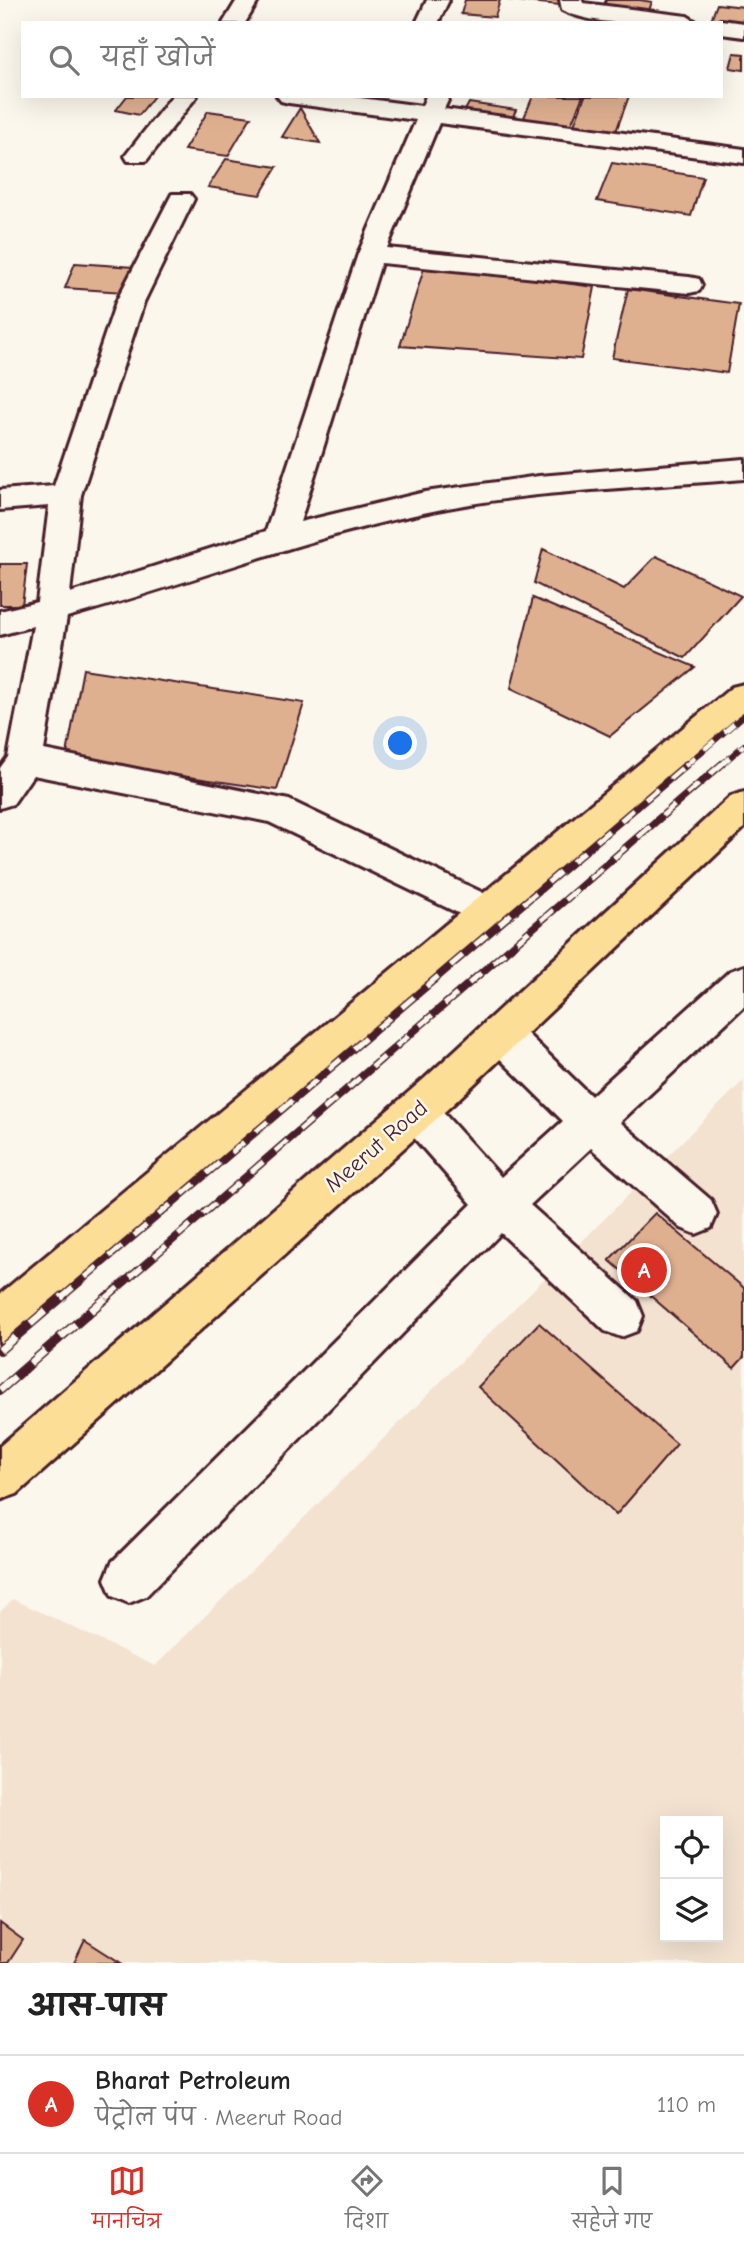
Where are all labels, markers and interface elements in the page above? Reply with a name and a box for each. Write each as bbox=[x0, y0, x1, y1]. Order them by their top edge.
search box bbox=[21, 21, 723, 98]
icon: search bbox=[45, 41, 83, 79]
text: यहाँ खोजें bbox=[101, 43, 215, 73]
your location bbox=[383, 726, 417, 760]
street label: Meerut Road bbox=[319, 1094, 433, 1198]
pin: A bbox=[621, 1244, 667, 1296]
map controls bbox=[660, 1816, 723, 1942]
button: locate bbox=[660, 1816, 723, 1879]
button: layers bbox=[660, 1879, 723, 1942]
text: आस-पास bbox=[28, 1989, 165, 2024]
text: Bharat Petroleum bbox=[95, 2066, 291, 2096]
text: A bbox=[45, 2091, 57, 2118]
text: 110 m bbox=[657, 2091, 716, 2118]
text: पेट्रोल पंप · Meerut Road bbox=[95, 2104, 342, 2131]
tab: मानचित्र bbox=[92, 2162, 162, 2242]
tab: दिशा bbox=[345, 2162, 388, 2242]
tab: सहेजे गए bbox=[572, 2162, 652, 2242]

